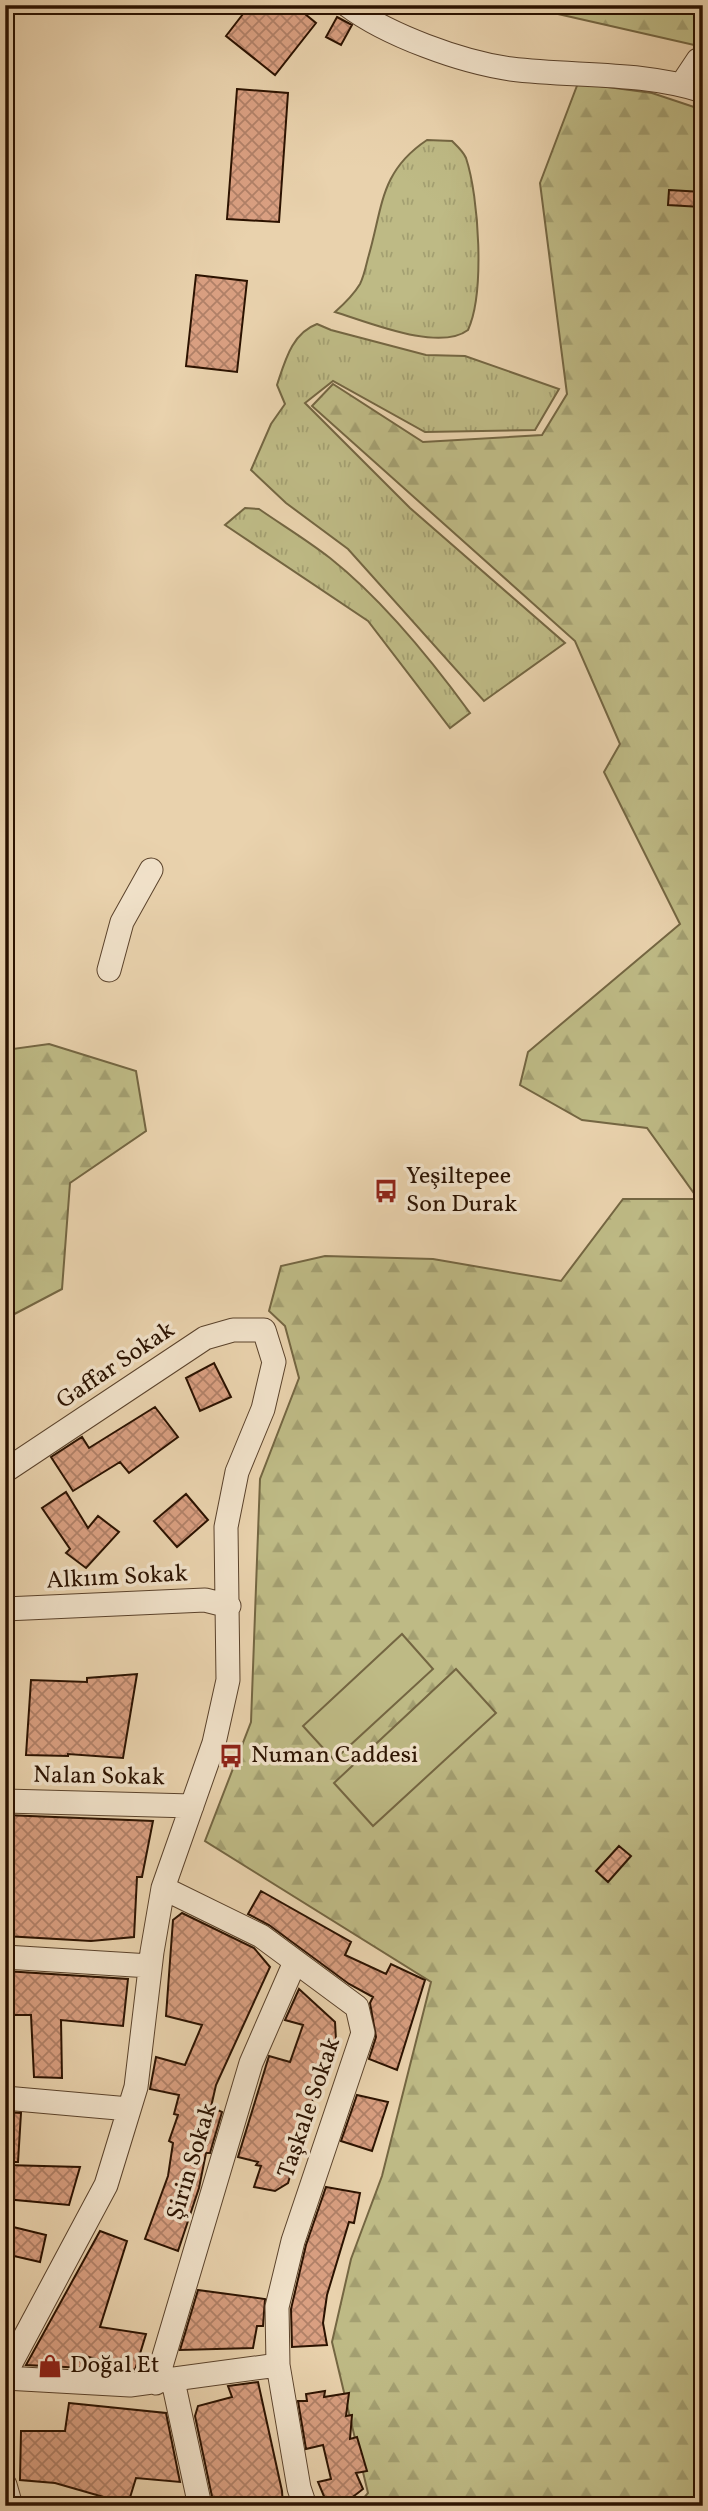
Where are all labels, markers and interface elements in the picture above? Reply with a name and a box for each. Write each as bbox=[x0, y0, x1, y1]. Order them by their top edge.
place label: Yeşiltepee Son Durak bbox=[406, 1160, 517, 1222]
bus stop icon: Yeşiltepee Son Durak bbox=[372, 1177, 400, 1205]
street label: Gaffar Sokak bbox=[50, 1314, 182, 1418]
street label: Alkıım Sokak bbox=[45, 1557, 189, 1599]
place label: Numan Caddesi bbox=[251, 1739, 418, 1773]
bus stop icon: Numan Caddesi bbox=[217, 1742, 245, 1770]
street label: Nalan Sokak bbox=[33, 1759, 165, 1795]
street label: Taşkale Sokak bbox=[270, 2033, 350, 2183]
street label: Şirin Sokak bbox=[159, 2099, 227, 2225]
place label: Doğal Et bbox=[70, 2349, 159, 2383]
shop icon: Doğal Et bbox=[36, 2352, 64, 2380]

